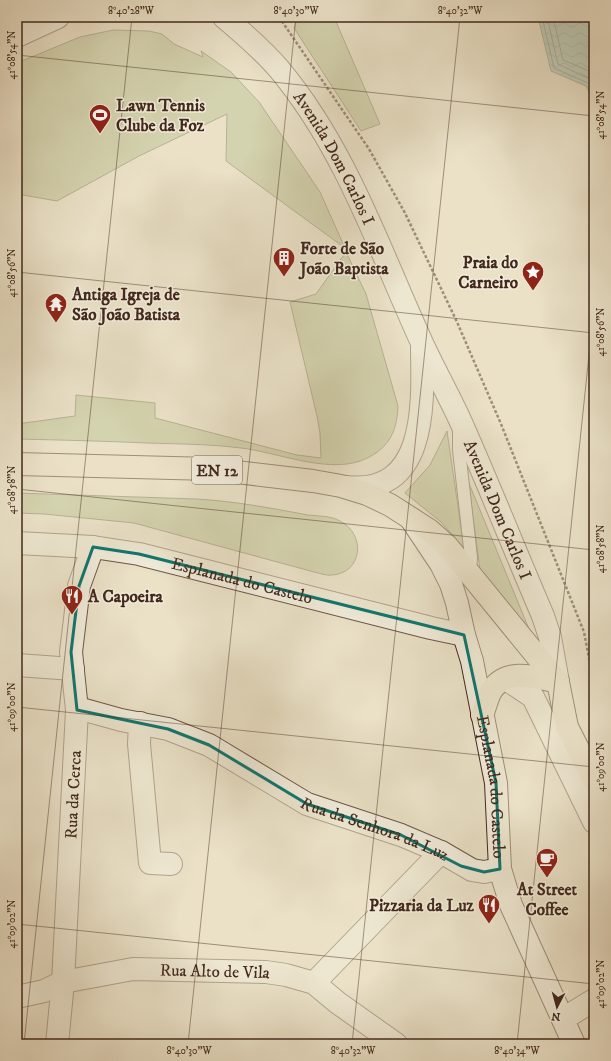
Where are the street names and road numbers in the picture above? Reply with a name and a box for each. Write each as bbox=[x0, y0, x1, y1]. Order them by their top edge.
street label: Avenida Dom Carlos I bbox=[288, 87, 379, 229]
street label: Avenida Dom Carlos I bbox=[458, 437, 536, 583]
road number: EN 12 bbox=[192, 456, 242, 484]
street label: Esplanada do Castelo bbox=[169, 553, 315, 610]
street label: Esplanada do Castelo bbox=[471, 713, 510, 859]
street label: Rua da Cerca bbox=[60, 749, 87, 840]
street label: Rua da Senhora da Luz bbox=[296, 792, 454, 867]
street label: Rua Alto de Vila bbox=[160, 960, 272, 985]

